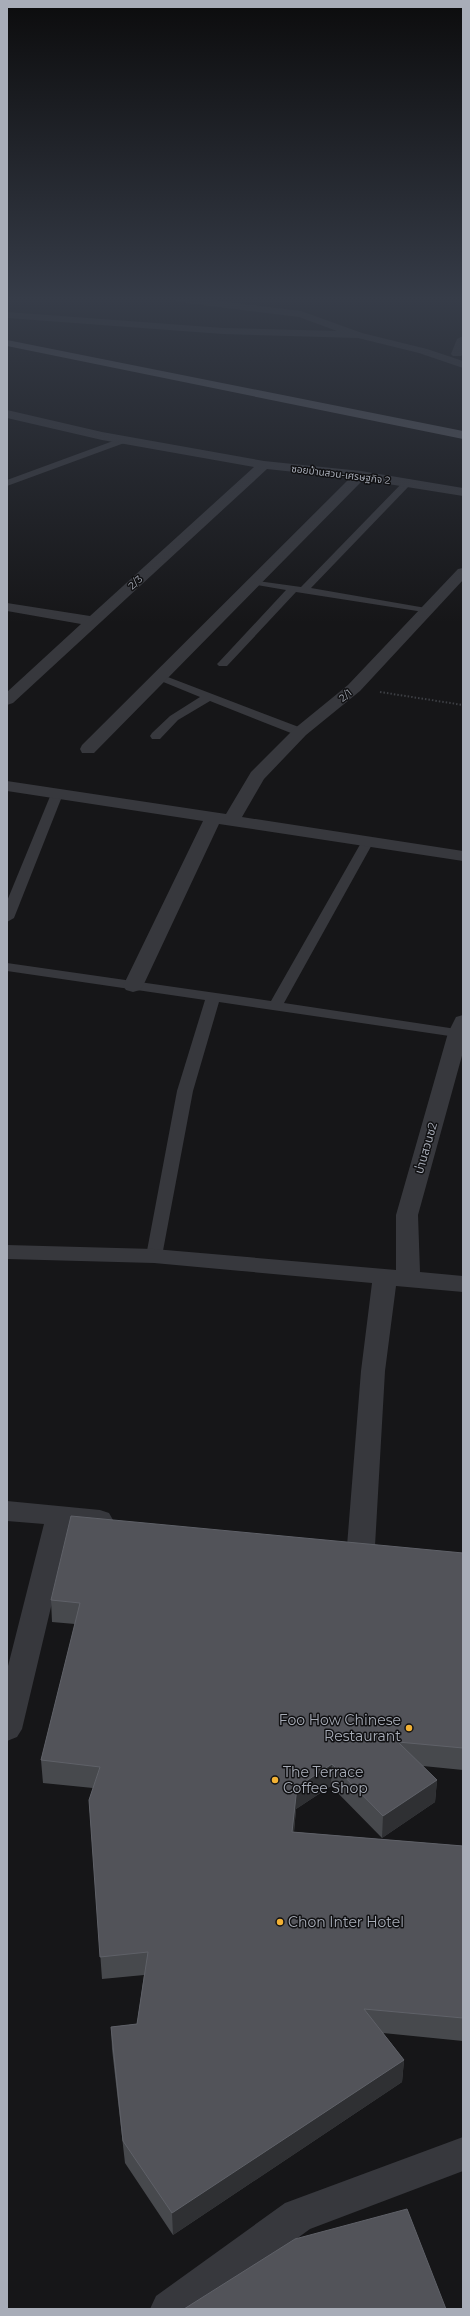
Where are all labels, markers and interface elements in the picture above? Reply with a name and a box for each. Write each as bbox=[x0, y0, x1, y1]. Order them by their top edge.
street label: ซอยบ้านสวน-เศรษฐกิจ 2 bbox=[291, 462, 391, 487]
street label: 2/3 bbox=[125, 572, 145, 592]
street label: 2/1 bbox=[336, 686, 354, 705]
street label: บ่านสวนซ2 bbox=[411, 1120, 440, 1175]
place label: Foo How Chinese Restaurant bbox=[279, 1711, 401, 1745]
marker: Foo How Chinese Restaurant bbox=[404, 1723, 414, 1733]
place label: The Terrace Coffee Shop bbox=[283, 1763, 368, 1797]
marker: The Terrace Coffee Shop bbox=[270, 1775, 280, 1785]
place label: Chon Inter Hotel bbox=[288, 1913, 404, 1931]
marker: Chon Inter Hotel bbox=[275, 1917, 285, 1927]

